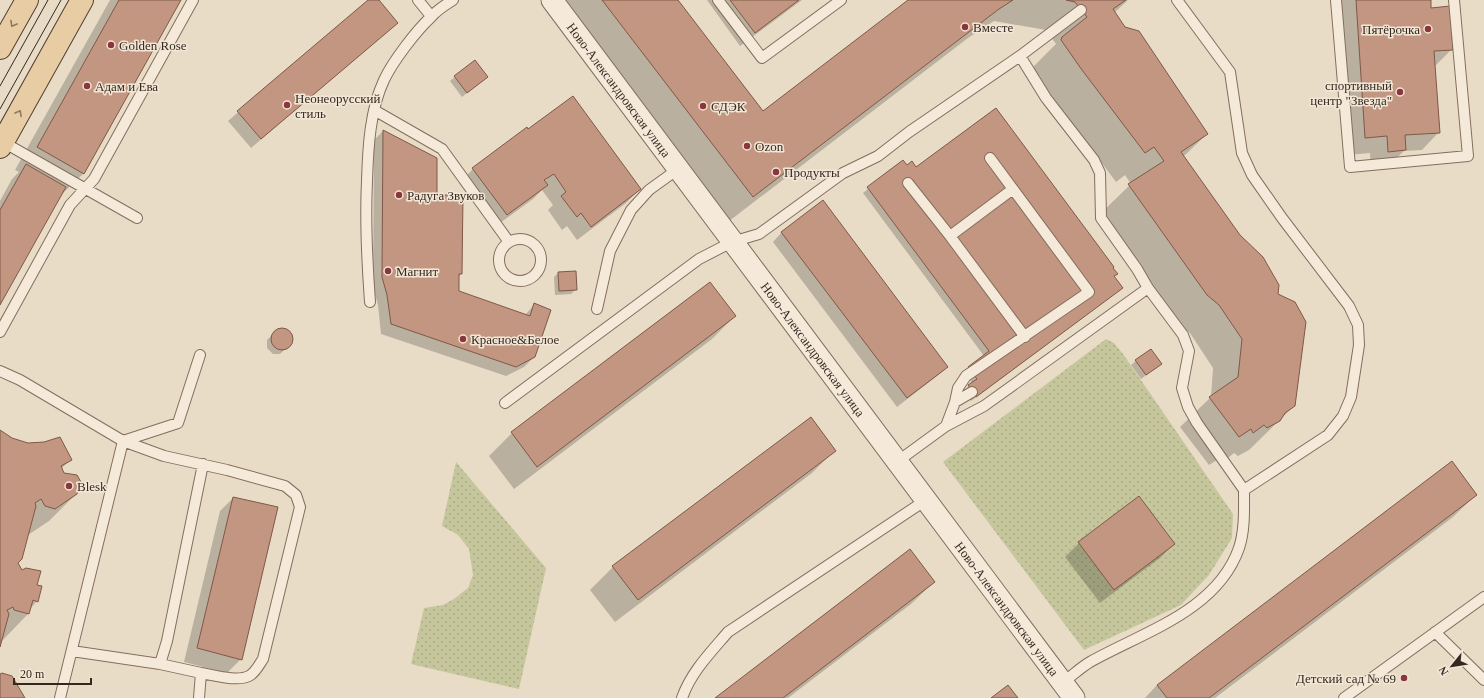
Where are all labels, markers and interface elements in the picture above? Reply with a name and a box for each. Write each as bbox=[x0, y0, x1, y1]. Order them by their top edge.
one-way arrow bbox=[11, 20, 18, 27]
street label: Ново-Александровская улица bbox=[564, 20, 674, 160]
place label: Вместе bbox=[973, 20, 1013, 35]
marker: Вместе bbox=[960, 22, 970, 32]
place label: Пятёрочка bbox=[1362, 22, 1420, 37]
marker: Пятёрочка bbox=[1423, 24, 1433, 34]
place label: Golden Rose bbox=[119, 38, 187, 53]
marker: Golden Rose bbox=[106, 40, 116, 50]
place label: спортивный центр "Звезда" bbox=[1310, 78, 1392, 108]
place label: Адам и Ева bbox=[95, 79, 158, 94]
marker: Адам и Ева bbox=[82, 81, 92, 91]
marker: спортивный центр "Звезда" bbox=[1395, 87, 1405, 97]
place label: Неонеорусский стиль bbox=[295, 91, 381, 121]
place label: СДЭК bbox=[711, 99, 746, 114]
marker: Неонеорусский стиль bbox=[282, 100, 292, 110]
marker: СДЭК bbox=[698, 101, 708, 111]
one-way arrow bbox=[14, 110, 22, 117]
place label: Ozon bbox=[755, 139, 784, 154]
marker: Ozon bbox=[742, 141, 752, 151]
place label: Продукты bbox=[784, 165, 840, 180]
marker: Продукты bbox=[771, 167, 781, 177]
place label: Радуга Звуков bbox=[407, 188, 484, 203]
marker: Радуга Звуков bbox=[394, 190, 404, 200]
place label: Магнит bbox=[396, 264, 439, 279]
marker: Магнит bbox=[383, 266, 393, 276]
street label: Ново-Александровская улица bbox=[758, 279, 868, 420]
place label: Красное&Белое bbox=[471, 332, 560, 347]
marker: Красное&Белое bbox=[458, 334, 468, 344]
place label: Blesk bbox=[77, 479, 107, 494]
marker: Blesk bbox=[64, 481, 74, 491]
street label: Ново-Александровская улица bbox=[952, 539, 1062, 679]
north arrow bbox=[1432, 646, 1472, 686]
scale bar bbox=[14, 660, 91, 686]
text: N bbox=[1436, 665, 1451, 677]
text: 20 m bbox=[20, 667, 45, 681]
place label: Детский сад № 69 bbox=[1296, 671, 1396, 686]
marker: Детский сад № 69 bbox=[1399, 673, 1409, 683]

